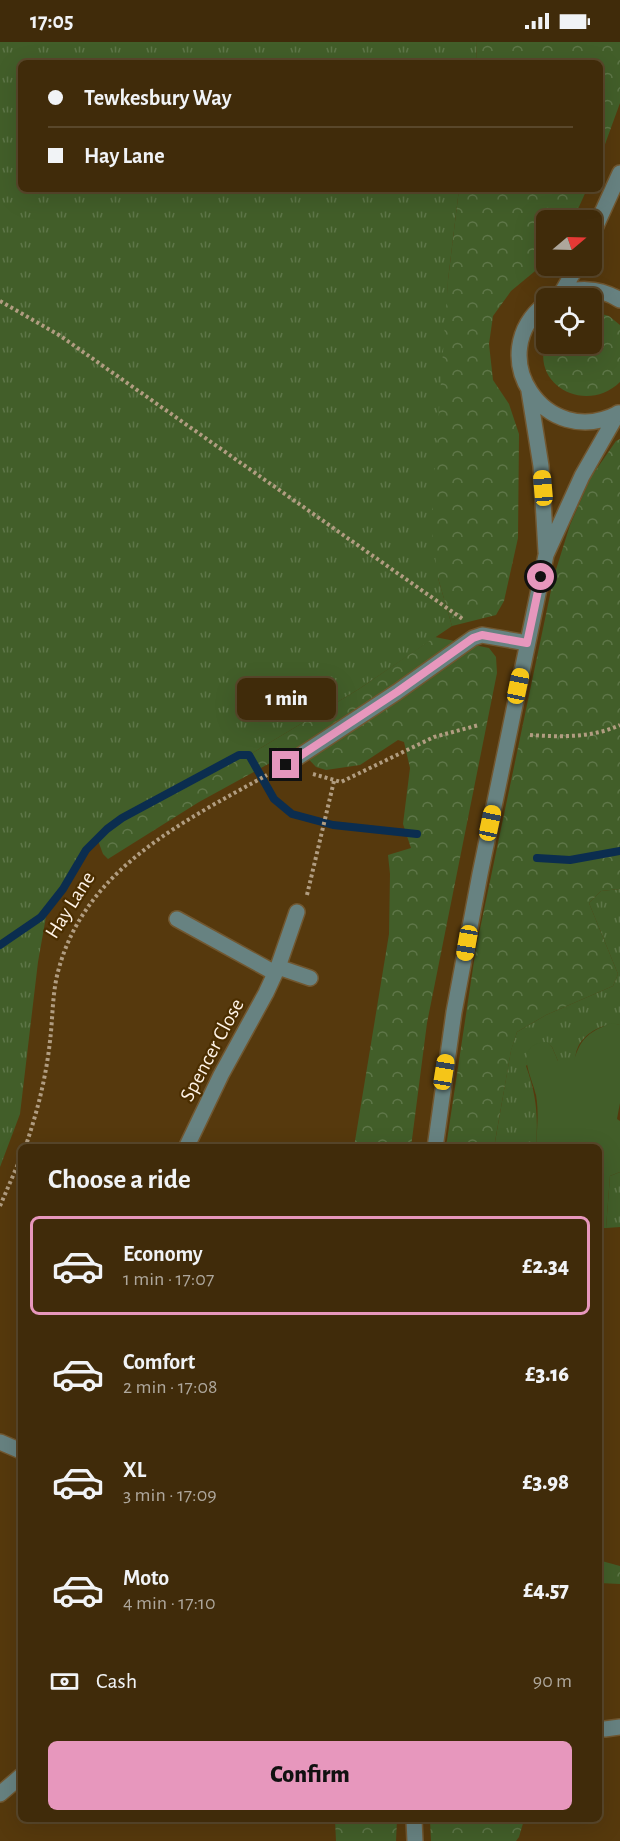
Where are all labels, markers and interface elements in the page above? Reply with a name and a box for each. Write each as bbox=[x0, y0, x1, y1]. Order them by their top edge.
text: 17:05 bbox=[30, 10, 73, 32]
text: Tewkesbury Way bbox=[84, 87, 231, 109]
text: Hay Lane bbox=[84, 145, 165, 167]
north arrow bbox=[536, 210, 602, 276]
map controls bbox=[536, 210, 602, 354]
button: locate bbox=[536, 288, 602, 354]
car bbox=[532, 469, 554, 507]
route start bbox=[527, 563, 554, 590]
car bbox=[505, 667, 531, 705]
callout: 1 min bbox=[236, 678, 336, 720]
text: 1 min bbox=[265, 689, 308, 709]
route end bbox=[272, 751, 299, 778]
car bbox=[477, 804, 503, 842]
street label: Hay Lane bbox=[41, 868, 99, 942]
car bbox=[455, 924, 479, 962]
street label: Spencer Close bbox=[176, 995, 248, 1105]
car bbox=[432, 1053, 456, 1091]
text: Choose a ride bbox=[48, 1166, 191, 1193]
icon: car bbox=[51, 1239, 105, 1293]
text: Economy bbox=[123, 1243, 203, 1265]
text: £2.34 bbox=[522, 1255, 569, 1277]
text: 1 min · 17:07 bbox=[123, 1269, 214, 1289]
icon: car bbox=[51, 1347, 105, 1401]
text: Comfort bbox=[123, 1351, 195, 1373]
text: £3.16 bbox=[525, 1363, 569, 1385]
text: 2 min · 17:08 bbox=[123, 1377, 218, 1397]
icon: car bbox=[51, 1455, 105, 1509]
text: XL bbox=[123, 1459, 146, 1481]
text: £3.98 bbox=[522, 1471, 569, 1493]
text: 3 min · 17:09 bbox=[123, 1485, 217, 1505]
icon: car bbox=[51, 1563, 105, 1617]
text: Moto bbox=[123, 1567, 169, 1589]
text: £4.57 bbox=[523, 1579, 569, 1601]
text: 4 min · 17:10 bbox=[123, 1593, 216, 1613]
icon: cash bbox=[48, 1665, 81, 1698]
text: Cash bbox=[96, 1670, 137, 1692]
text: 90 m bbox=[533, 1671, 572, 1691]
button: Confirm bbox=[48, 1741, 572, 1810]

